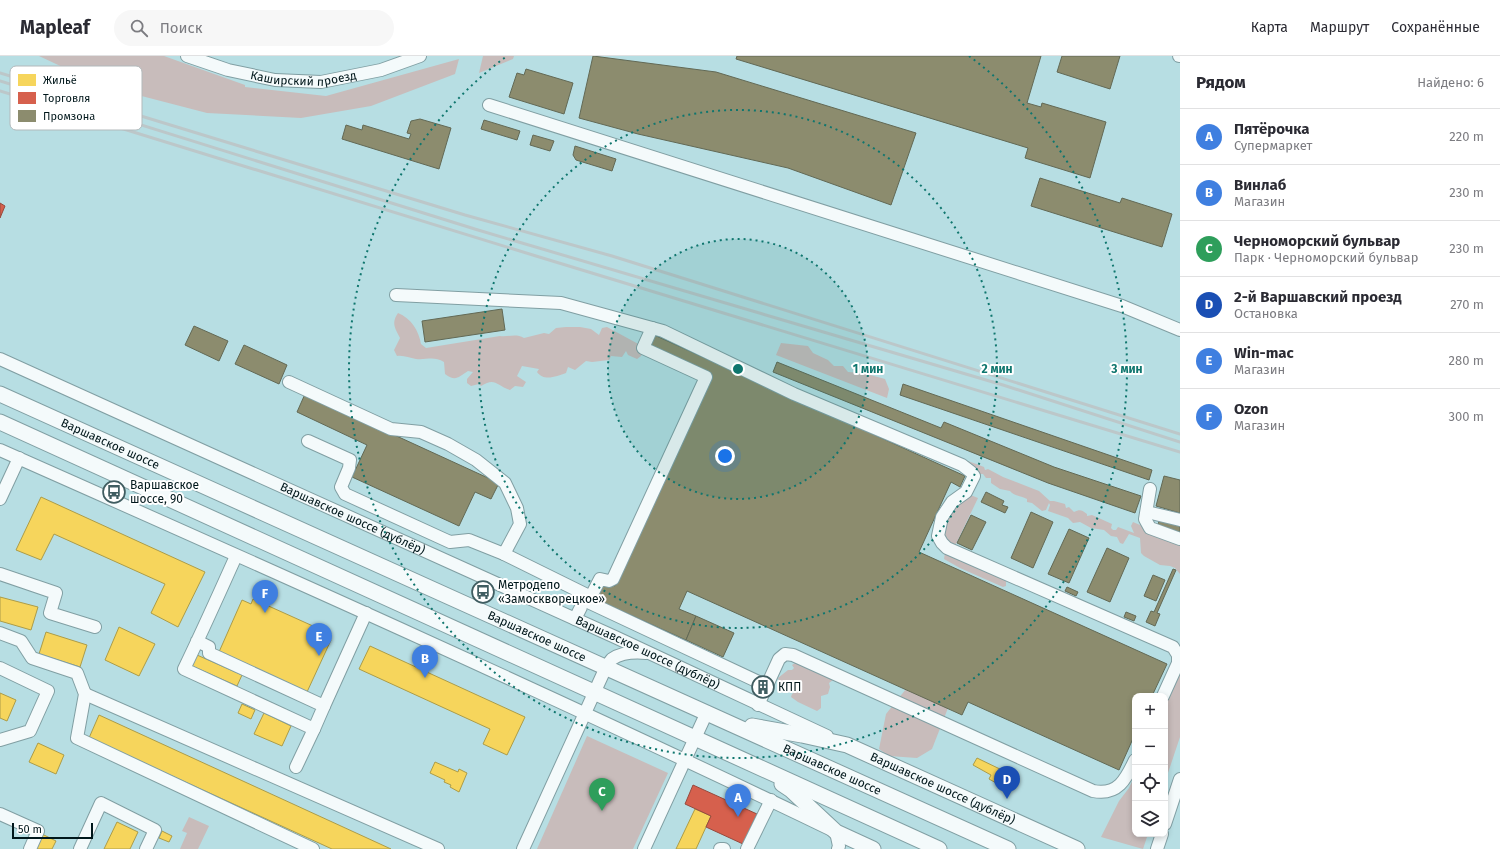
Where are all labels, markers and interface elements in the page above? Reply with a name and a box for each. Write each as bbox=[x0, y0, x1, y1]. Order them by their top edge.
search box bbox=[114, 10, 394, 46]
text: Mapleaf bbox=[20, 16, 90, 39]
icon: search bbox=[128, 17, 150, 39]
text: Поиск bbox=[160, 19, 203, 37]
text: Карта bbox=[1251, 19, 1288, 36]
text: Маршрут bbox=[1310, 19, 1369, 36]
text: Сохранённые bbox=[1391, 19, 1480, 36]
legend bbox=[10, 66, 142, 130]
street label: Каширский проезд bbox=[249, 68, 358, 89]
text: Рядом bbox=[1196, 72, 1246, 93]
text: Жильё bbox=[43, 74, 77, 87]
text: Найдено: 6 bbox=[1417, 75, 1484, 90]
text: Торговля bbox=[43, 92, 90, 105]
text: Промзона bbox=[43, 110, 95, 123]
text: Пятёрочка bbox=[1234, 120, 1310, 138]
text: A bbox=[1205, 129, 1213, 144]
text: 220 m bbox=[1449, 129, 1484, 144]
text: Супермаркет bbox=[1234, 138, 1312, 153]
text: Винлаб bbox=[1234, 176, 1286, 194]
text: B bbox=[1205, 185, 1213, 200]
text: 230 m bbox=[1449, 185, 1484, 200]
text: Магазин bbox=[1234, 194, 1285, 209]
text: Черноморский бульвар bbox=[1234, 232, 1400, 250]
text: C bbox=[1205, 241, 1213, 256]
text: 230 m bbox=[1449, 241, 1484, 256]
text: Парк · Черноморский бульвар bbox=[1234, 250, 1418, 265]
text: 2-й Варшавский проезд bbox=[1234, 288, 1402, 306]
text: D bbox=[1205, 297, 1213, 312]
text: 270 m bbox=[1450, 297, 1484, 312]
text: Остановка bbox=[1234, 306, 1298, 321]
text: Win-mac bbox=[1234, 344, 1294, 362]
text: E bbox=[1206, 353, 1212, 368]
text: 280 m bbox=[1449, 353, 1484, 368]
centre of rings bbox=[731, 362, 745, 376]
text: 1 мин bbox=[853, 362, 883, 376]
text: 2 мин bbox=[981, 362, 1013, 376]
text: 3 мин bbox=[1110, 362, 1143, 376]
text: Магазин bbox=[1234, 362, 1285, 377]
text: Ozon bbox=[1234, 400, 1268, 418]
text: F bbox=[1206, 409, 1212, 424]
text: 300 m bbox=[1448, 409, 1484, 424]
street label: Варшавское шоссе bbox=[59, 415, 162, 472]
text: Магазин bbox=[1234, 418, 1285, 433]
your location bbox=[715, 446, 735, 466]
place label: Варшавское шоссе, 90 bbox=[130, 478, 199, 506]
bus stop icon: Варшавское шоссе, 90 bbox=[101, 479, 127, 505]
street label: Варшавское шоссе (дублёр) bbox=[278, 480, 427, 557]
place label: Метродепо «Замоскворецкое» bbox=[498, 578, 605, 606]
bus stop icon: Метродепо «Замоскворецкое» bbox=[470, 579, 496, 605]
pin: F bbox=[252, 580, 278, 613]
street label: Варшавское шоссе bbox=[485, 608, 588, 665]
street label: Варшавское шоссе (дублёр) bbox=[573, 613, 722, 692]
pin: E bbox=[306, 623, 332, 656]
pin: B bbox=[412, 645, 438, 678]
building icon: КПП bbox=[750, 674, 776, 700]
place label: КПП bbox=[778, 680, 801, 694]
map controls bbox=[1132, 693, 1168, 837]
button: + bbox=[1132, 693, 1168, 729]
button: − bbox=[1132, 729, 1168, 765]
street label: Варшавское шоссе bbox=[781, 741, 884, 798]
street label: Варшавское шоссе (дублёр) bbox=[868, 749, 1018, 827]
button: locate bbox=[1132, 765, 1168, 801]
pin: D bbox=[994, 766, 1020, 799]
pin: C bbox=[589, 778, 615, 811]
pin: A bbox=[725, 784, 751, 817]
button: layers bbox=[1132, 801, 1168, 837]
scale bar bbox=[12, 821, 93, 840]
text: 50 m bbox=[18, 823, 42, 836]

